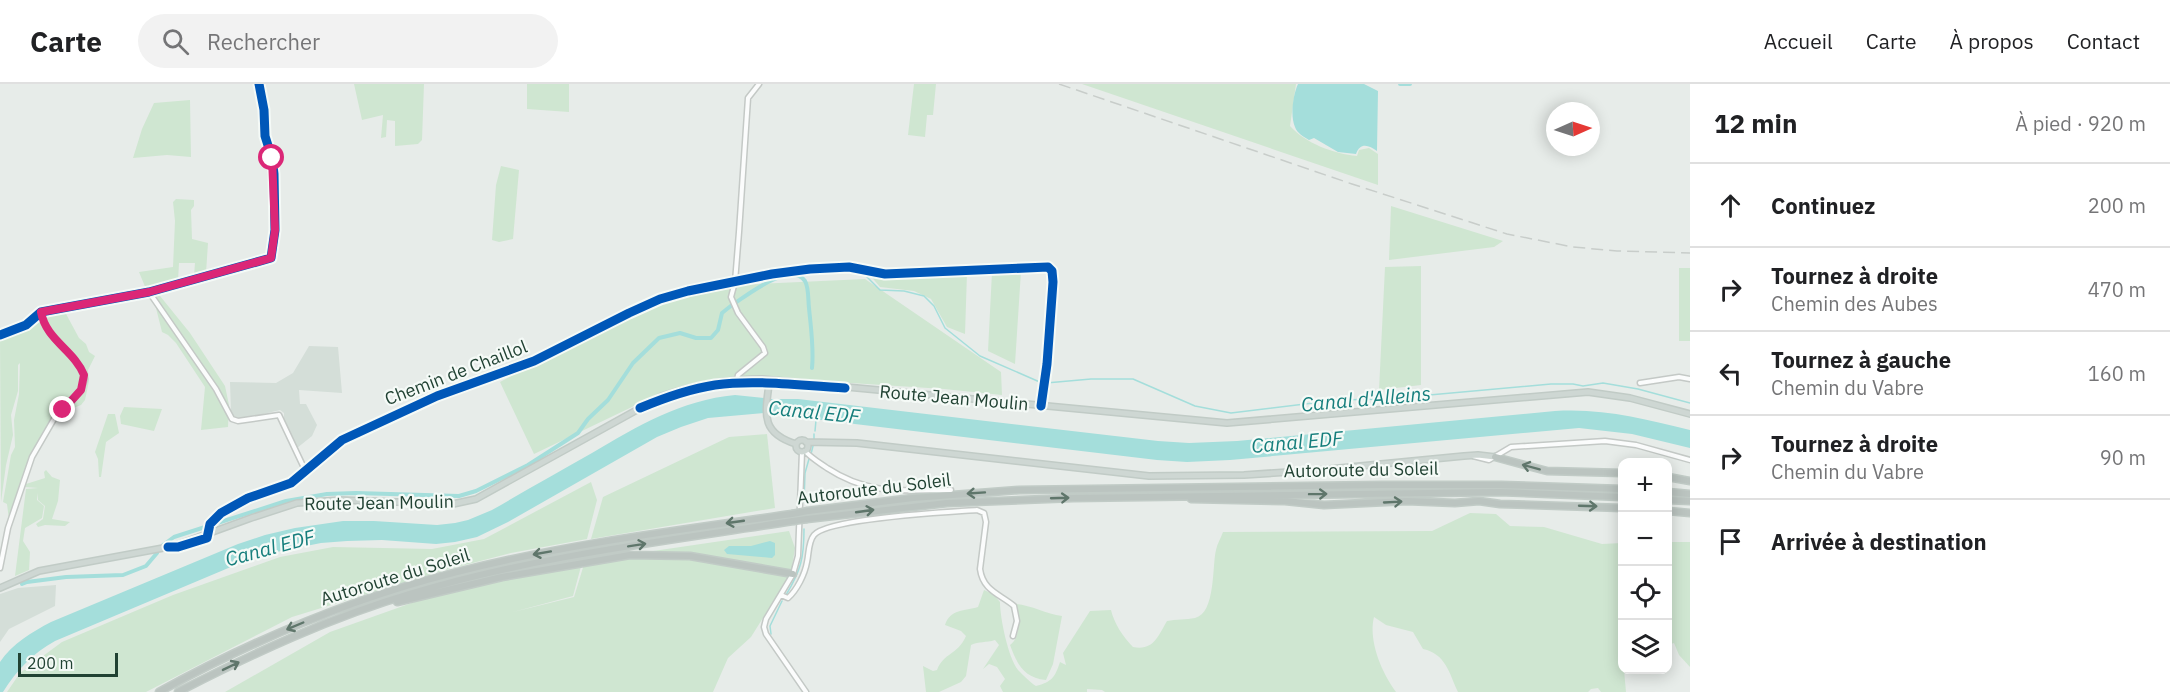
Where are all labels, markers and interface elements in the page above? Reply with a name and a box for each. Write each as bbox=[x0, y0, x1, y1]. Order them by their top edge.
search box bbox=[138, 14, 558, 68]
text: Carte bbox=[30, 23, 102, 60]
icon: search bbox=[159, 25, 192, 58]
text: Rechercher bbox=[207, 27, 320, 56]
text: Accueil bbox=[1764, 27, 1833, 55]
text: Carte bbox=[1866, 27, 1917, 55]
text: À propos bbox=[1950, 27, 2034, 55]
text: Contact bbox=[2067, 27, 2140, 55]
north arrow bbox=[1546, 102, 1600, 156]
text: 12 min bbox=[1714, 106, 1798, 140]
text: À pied · 920 m bbox=[2015, 110, 2146, 137]
route start bbox=[258, 144, 284, 170]
icon: ahead bbox=[1714, 189, 1747, 222]
text: Continuez bbox=[1771, 191, 1875, 220]
text: 200 m bbox=[2088, 192, 2146, 219]
text: Tournez à droite bbox=[1771, 261, 1938, 290]
icon: right bbox=[1714, 273, 1747, 306]
text: 470 m bbox=[2088, 276, 2146, 303]
text: Chemin des Aubes bbox=[1771, 290, 1938, 317]
street label: Chemin de Chaillol bbox=[381, 335, 530, 410]
text: Tournez à gauche bbox=[1771, 345, 1951, 374]
icon: left bbox=[1714, 357, 1747, 390]
text: 160 m bbox=[2088, 360, 2146, 387]
text: Chemin du Vabre bbox=[1771, 374, 1924, 401]
water label: Canal d'Alleins bbox=[1300, 379, 1432, 418]
street label: Route Jean Moulin bbox=[879, 380, 1030, 415]
water label: Canal EDF bbox=[767, 393, 862, 430]
route end bbox=[49, 396, 75, 422]
water label: Canal EDF bbox=[1250, 424, 1345, 459]
text: Tournez à droite bbox=[1771, 429, 1938, 458]
icon: right bbox=[1714, 441, 1747, 474]
text: 90 m bbox=[2100, 444, 2146, 471]
street label: Autoroute du Soleil bbox=[1283, 457, 1439, 482]
map controls bbox=[1618, 458, 1672, 674]
button: + bbox=[1618, 458, 1672, 512]
text: Chemin du Vabre bbox=[1771, 458, 1924, 485]
one-way arrow bbox=[1522, 461, 1541, 473]
street label: Autoroute du Soleil bbox=[796, 468, 952, 509]
one-way arrow bbox=[967, 488, 987, 499]
one-way arrow bbox=[1307, 488, 1327, 499]
street label: Route Jean Moulin bbox=[304, 490, 454, 515]
one-way arrow bbox=[1049, 492, 1069, 504]
one-way arrow bbox=[1383, 496, 1403, 508]
one-way arrow bbox=[1577, 500, 1597, 512]
one-way arrow bbox=[855, 506, 875, 517]
button: − bbox=[1618, 512, 1672, 566]
one-way arrow bbox=[725, 517, 745, 528]
water label: Canal EDF bbox=[222, 522, 319, 572]
icon: arrive bbox=[1714, 525, 1747, 558]
text: Arrivée à destination bbox=[1771, 527, 1987, 556]
one-way arrow bbox=[627, 540, 647, 551]
street label: Autoroute du Soleil bbox=[317, 543, 472, 610]
one-way arrow bbox=[533, 548, 552, 559]
button: locate bbox=[1618, 566, 1672, 620]
button: layers bbox=[1618, 620, 1672, 674]
one-way arrow bbox=[286, 621, 305, 632]
scale bar bbox=[18, 650, 118, 678]
text: 200 m bbox=[27, 653, 74, 673]
one-way arrow bbox=[221, 659, 239, 671]

